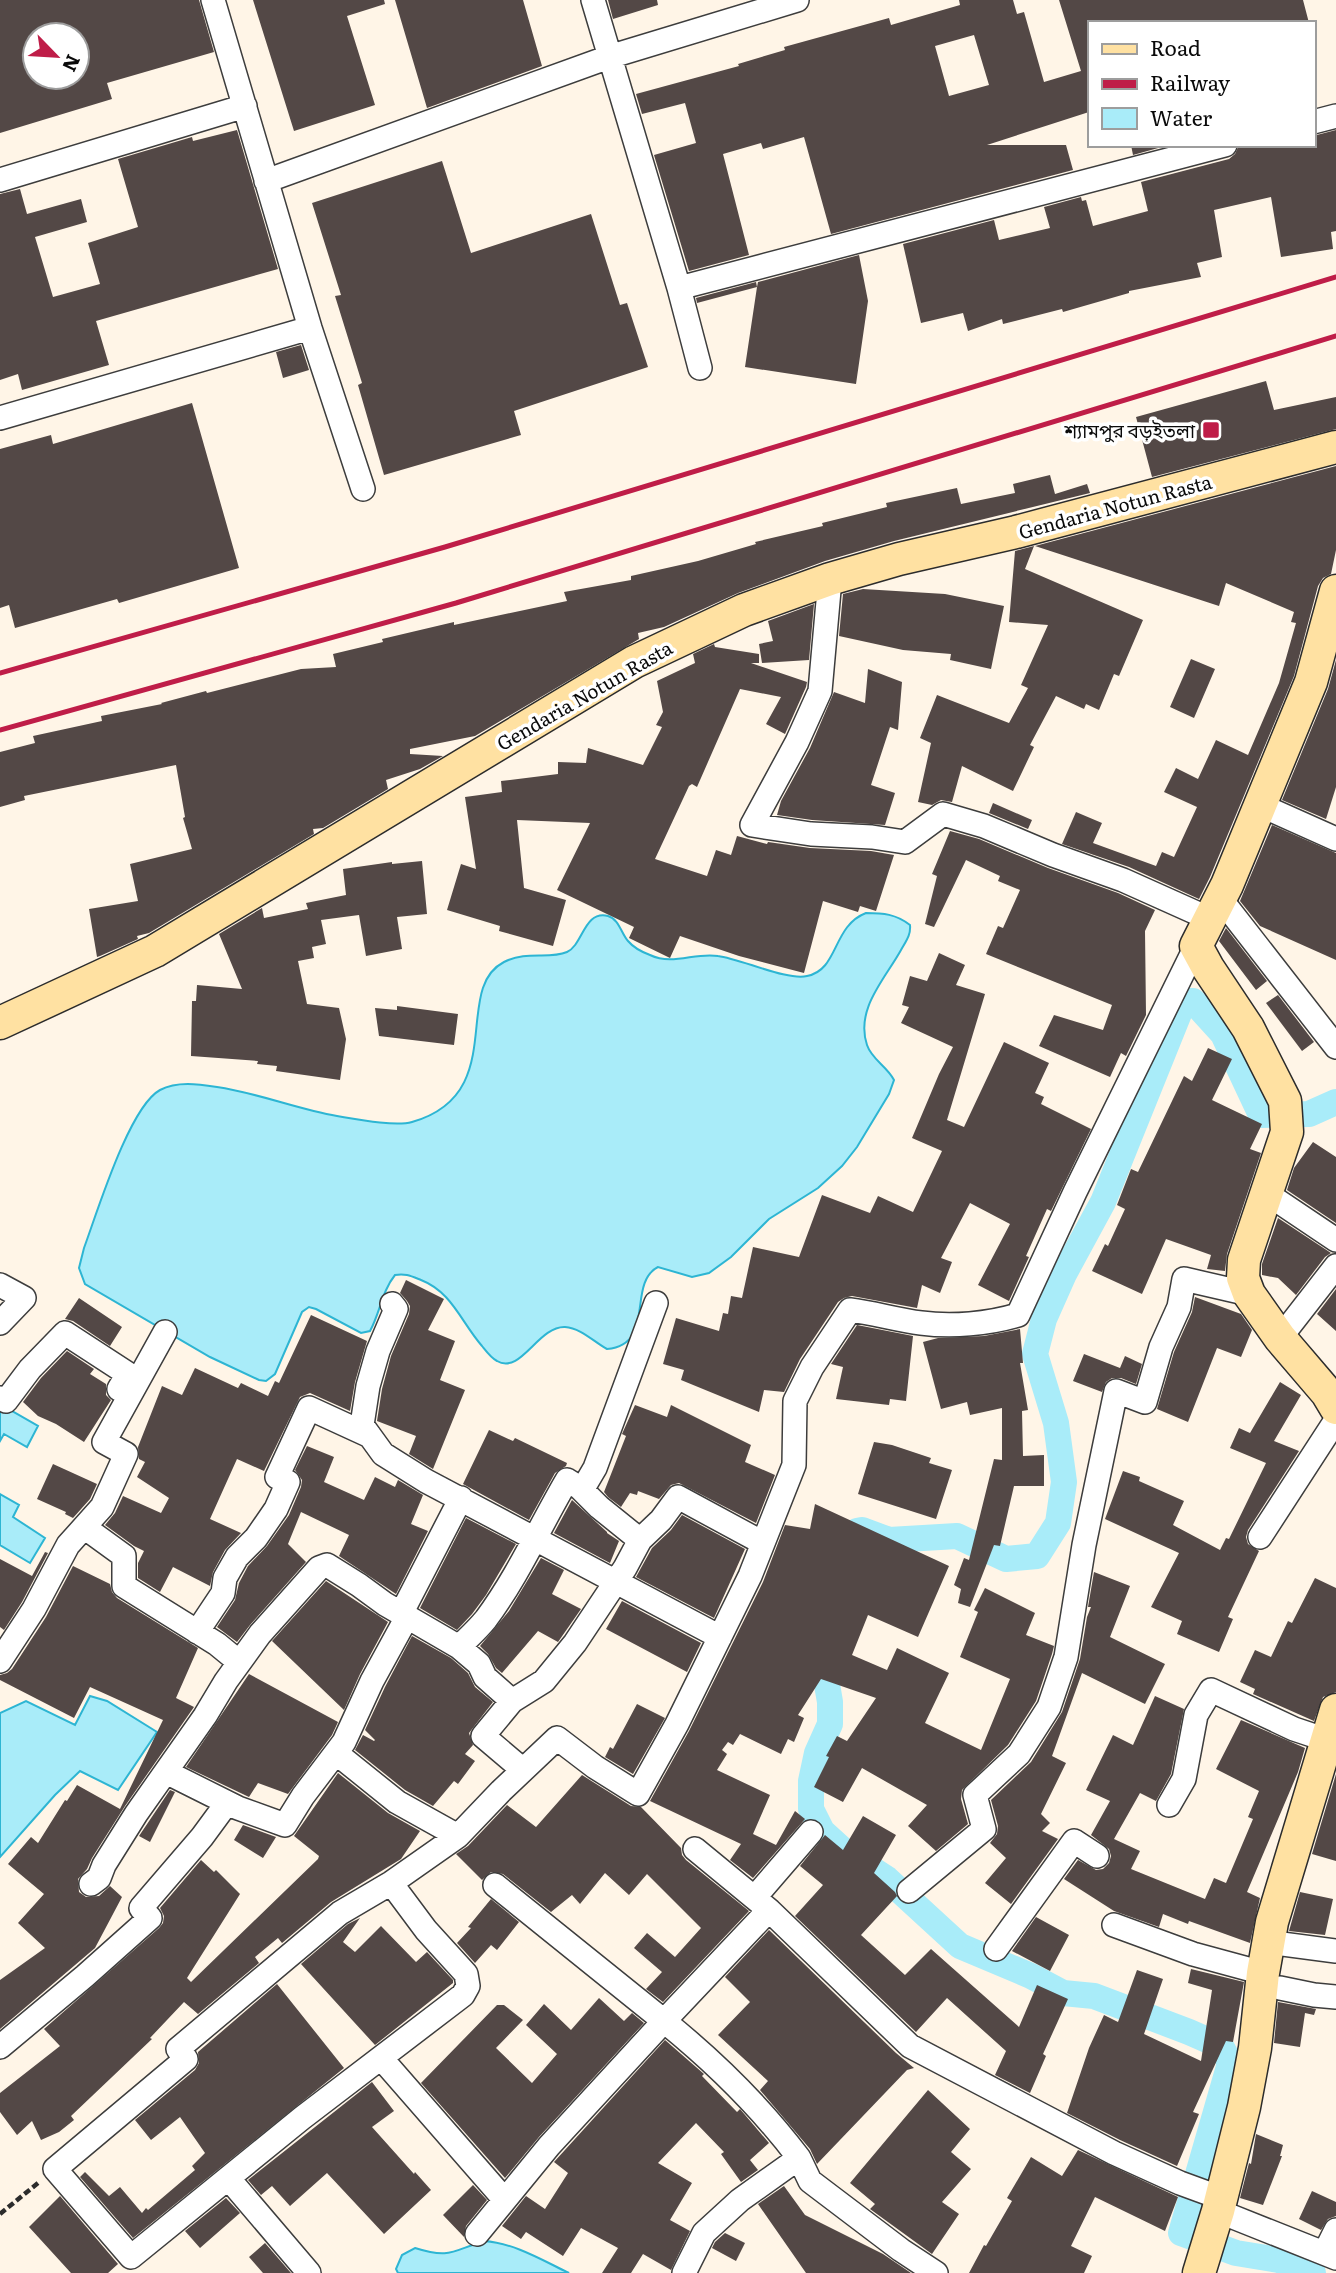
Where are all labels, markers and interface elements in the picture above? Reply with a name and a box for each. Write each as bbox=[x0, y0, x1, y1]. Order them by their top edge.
north arrow bbox=[21, 21, 91, 91]
legend bbox=[1088, 21, 1315, 147]
text: Road bbox=[1150, 31, 1201, 62]
text: N bbox=[56, 50, 88, 77]
text: Railway bbox=[1150, 66, 1231, 97]
text: Water bbox=[1150, 101, 1212, 132]
place label: শ্যামপুর বড়ইতলা bbox=[1063, 416, 1196, 444]
marker: শ্যামপুর বড়ইতলা bbox=[1201, 420, 1221, 440]
street label: Gendaria Notun Rasta bbox=[1015, 467, 1215, 545]
street label: Gendaria Notun Rasta bbox=[491, 633, 678, 757]

